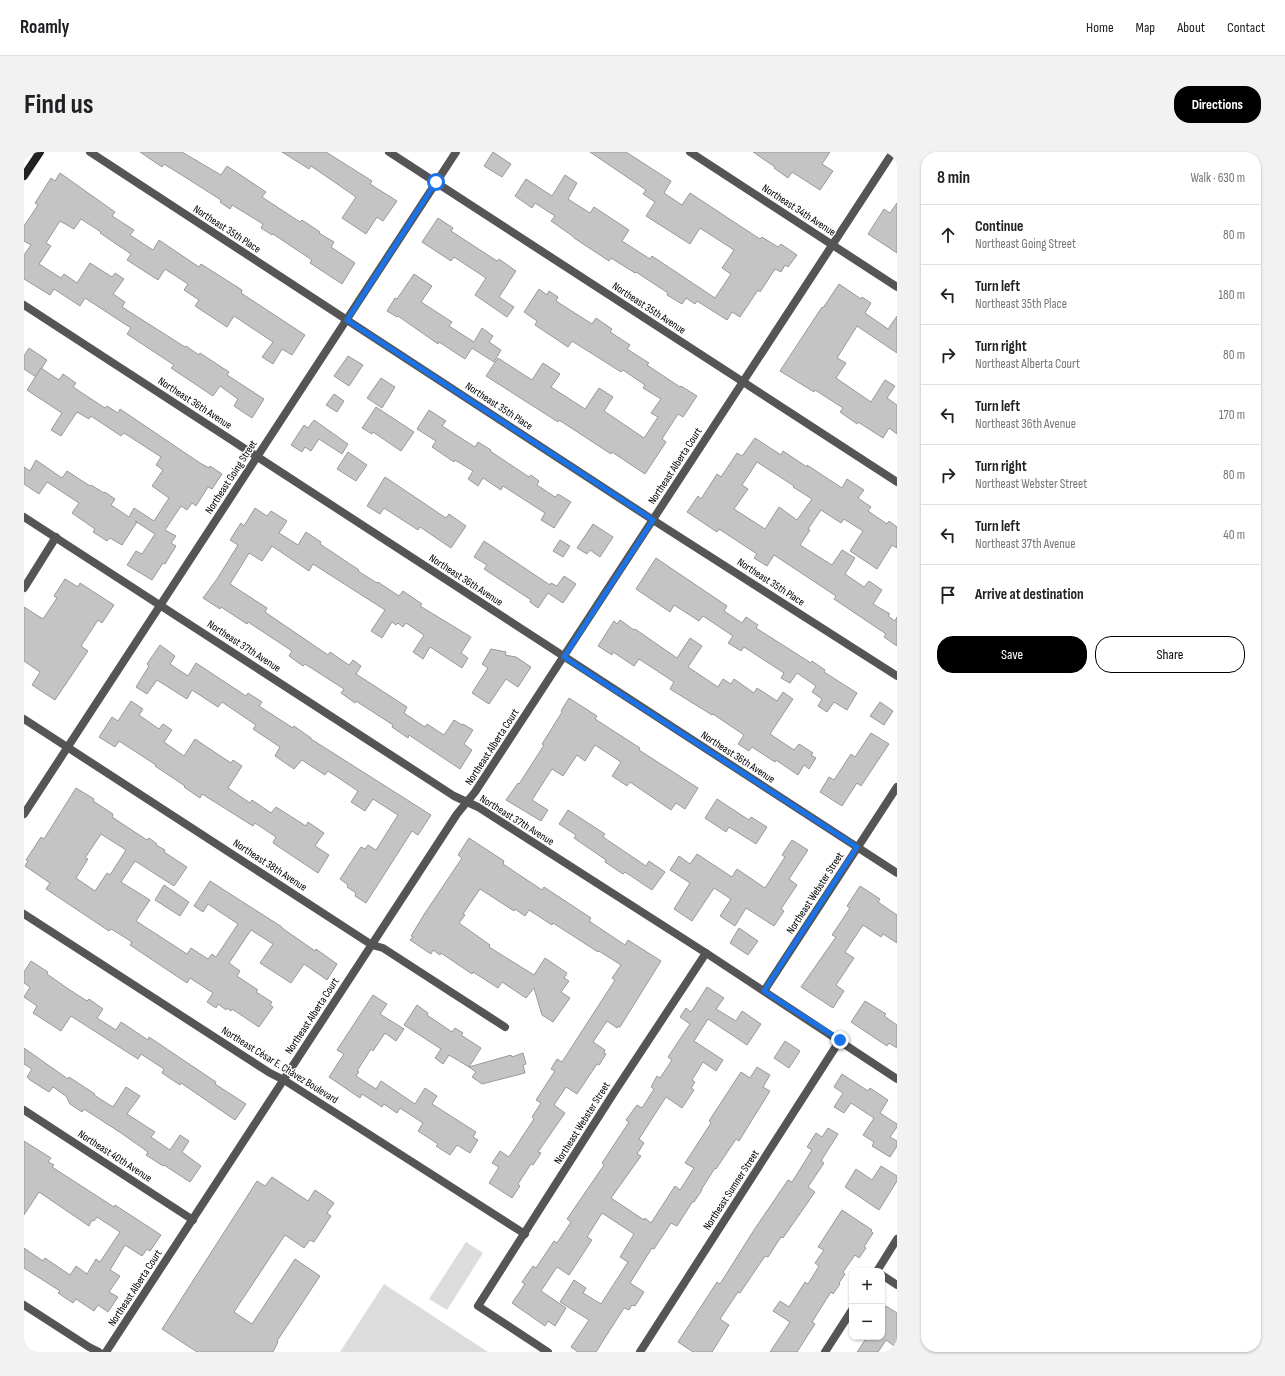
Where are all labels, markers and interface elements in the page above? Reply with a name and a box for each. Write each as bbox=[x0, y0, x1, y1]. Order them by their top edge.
text: Roamly bbox=[20, 16, 70, 39]
text: Home bbox=[1086, 19, 1114, 36]
text: Map bbox=[1136, 19, 1155, 36]
text: About bbox=[1177, 19, 1205, 36]
text: Contact bbox=[1227, 19, 1265, 36]
button: Directions bbox=[1174, 86, 1261, 123]
text: Find us bbox=[24, 88, 93, 121]
text: 8 min bbox=[937, 168, 970, 188]
text: Walk · 630 m bbox=[1190, 170, 1245, 186]
route start bbox=[427, 173, 445, 191]
street label: Northeast 34th Avenue bbox=[760, 181, 838, 239]
street label: Northeast 35th Place bbox=[191, 202, 263, 256]
text: Continue bbox=[975, 217, 1024, 236]
icon: ahead bbox=[937, 224, 959, 246]
text: 80 m bbox=[1223, 227, 1245, 243]
text: Northeast Going Street bbox=[975, 236, 1076, 252]
text: Turn left bbox=[975, 277, 1020, 296]
street label: Northeast 35th Avenue bbox=[610, 279, 688, 337]
icon: left bbox=[937, 284, 959, 306]
text: 180 m bbox=[1219, 287, 1245, 303]
text: Northeast 35th Place bbox=[975, 296, 1067, 312]
text: Turn right bbox=[975, 337, 1027, 356]
icon: right bbox=[937, 344, 959, 366]
text: 80 m bbox=[1223, 347, 1245, 363]
text: Northeast Alberta Court bbox=[975, 356, 1080, 372]
street label: Northeast 36th Avenue bbox=[156, 374, 234, 432]
street label: Northeast 35th Place bbox=[463, 379, 535, 433]
text: Turn left bbox=[975, 397, 1020, 416]
icon: left bbox=[937, 404, 959, 426]
text: 170 m bbox=[1219, 407, 1245, 423]
text: Northeast 36th Avenue bbox=[975, 416, 1076, 432]
street label: Northeast Alberta Court bbox=[645, 425, 705, 507]
street label: Northeast Going Street bbox=[202, 437, 260, 516]
text: Turn right bbox=[975, 457, 1027, 476]
icon: right bbox=[937, 464, 959, 486]
text: 80 m bbox=[1223, 467, 1245, 483]
text: Northeast Webster Street bbox=[975, 476, 1087, 492]
text: Turn left bbox=[975, 517, 1020, 536]
icon: left bbox=[937, 524, 959, 546]
text: 40 m bbox=[1223, 527, 1245, 543]
text: Northeast 37th Avenue bbox=[975, 536, 1076, 552]
street label: Northeast 36th Avenue bbox=[427, 551, 505, 609]
street label: Northeast 35th Place bbox=[735, 555, 807, 609]
icon: arrive bbox=[937, 584, 959, 606]
text: Arrive at destination bbox=[975, 585, 1084, 604]
street label: Northeast 37th Avenue bbox=[205, 617, 283, 675]
button: Save bbox=[937, 636, 1087, 673]
button: Share bbox=[1095, 636, 1245, 673]
street label: Northeast Alberta Court bbox=[462, 706, 522, 788]
street label: Northeast 36th Avenue bbox=[699, 728, 777, 786]
street label: Northeast 37th Avenue bbox=[477, 792, 557, 848]
street label: Northeast 38th Avenue bbox=[231, 836, 309, 894]
street label: Northeast Webster Street bbox=[784, 849, 847, 936]
street label: Northeast Alberta Court bbox=[282, 975, 342, 1057]
street label: Northeast César E. Chávez Boulevard bbox=[219, 1024, 341, 1107]
route end bbox=[831, 1031, 849, 1049]
street label: Northeast Webster Street bbox=[551, 1079, 613, 1167]
street label: Northeast 40th Avenue bbox=[76, 1127, 154, 1185]
street label: Northeast Sumner Street bbox=[700, 1147, 762, 1232]
street label: Northeast Alberta Court bbox=[105, 1247, 165, 1329]
map controls bbox=[849, 1268, 885, 1340]
button: + bbox=[849, 1268, 885, 1304]
button: − bbox=[849, 1304, 885, 1340]

